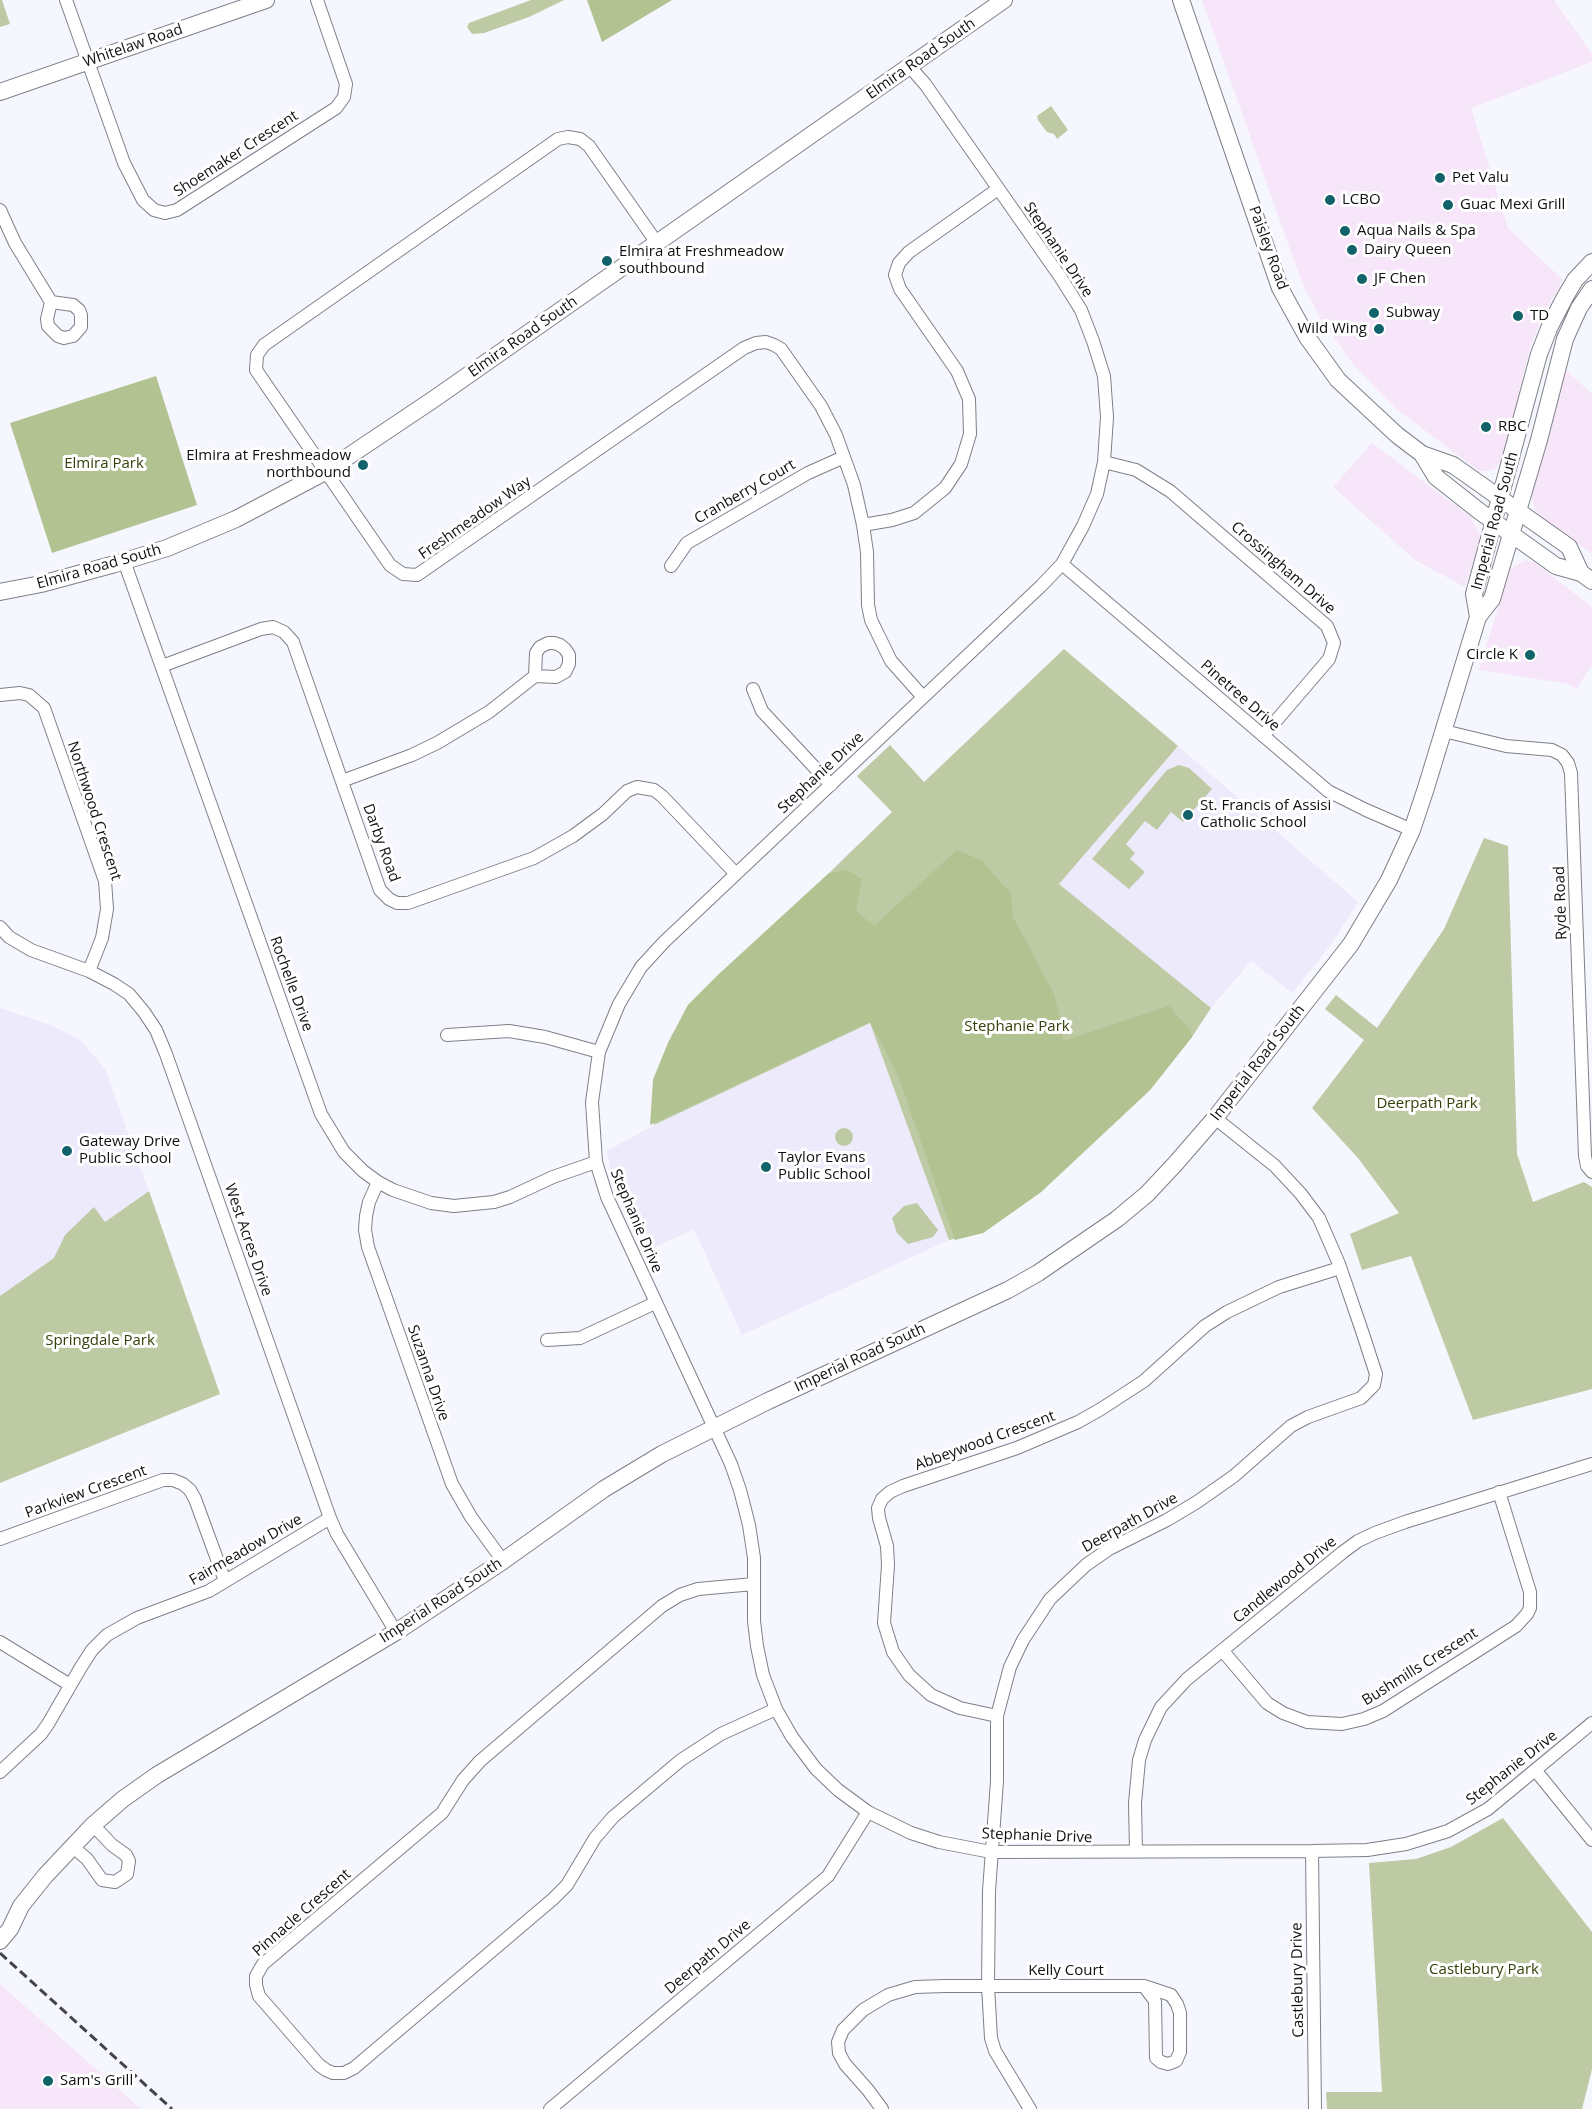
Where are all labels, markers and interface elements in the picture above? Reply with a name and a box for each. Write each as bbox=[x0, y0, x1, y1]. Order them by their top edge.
street label: Elmira Road South bbox=[863, 15, 979, 103]
street label: Whitelaw Road bbox=[81, 21, 185, 71]
street label: Shoemaker Crescent bbox=[170, 107, 302, 201]
place label: Pet Valu bbox=[1452, 169, 1509, 187]
marker: Pet Valu bbox=[1433, 171, 1447, 185]
place label: LCBO bbox=[1342, 191, 1381, 209]
marker: LCBO bbox=[1323, 193, 1337, 207]
place label: Guac Mexi Grill bbox=[1460, 196, 1565, 214]
marker: Guac Mexi Grill bbox=[1441, 198, 1455, 212]
street label: Stephanie Drive bbox=[1020, 199, 1096, 301]
street label: Paisley Road bbox=[1245, 204, 1291, 292]
place label: Aqua Nails & Spa bbox=[1357, 222, 1476, 240]
marker: Aqua Nails & Spa bbox=[1338, 224, 1352, 238]
place label: Dairy Queen bbox=[1364, 241, 1451, 259]
place label: Elmira at Freshmeadow southbound bbox=[619, 243, 784, 278]
marker: Dairy Queen bbox=[1345, 243, 1359, 257]
marker: Elmira at Freshmeadow southbound bbox=[600, 254, 614, 268]
place label: JF Chen bbox=[1374, 270, 1426, 288]
marker: JF Chen bbox=[1355, 272, 1369, 286]
street label: Elmira Road South bbox=[465, 293, 581, 381]
place label: Subway bbox=[1386, 304, 1440, 322]
marker: Subway bbox=[1367, 306, 1381, 320]
place label: TD bbox=[1530, 307, 1549, 325]
marker: TD bbox=[1511, 309, 1525, 323]
place label: Wild Wing bbox=[1298, 320, 1367, 338]
marker: Wild Wing bbox=[1372, 322, 1386, 336]
place label: RBC bbox=[1498, 418, 1526, 436]
marker: RBC bbox=[1479, 420, 1493, 434]
place label: Elmira at Freshmeadow northbound bbox=[186, 447, 351, 482]
street label: Imperial Road South bbox=[1468, 450, 1522, 592]
park label: Elmira Park bbox=[64, 455, 144, 473]
street label: Cranberry Court bbox=[691, 456, 799, 528]
marker: Elmira at Freshmeadow northbound bbox=[356, 458, 370, 472]
street label: Freshmeadow Way bbox=[415, 473, 535, 563]
street label: Crossingham Drive bbox=[1227, 518, 1339, 618]
street label: Elmira Road South bbox=[35, 541, 163, 593]
place label: Circle K bbox=[1466, 646, 1518, 664]
marker: Circle K bbox=[1523, 648, 1537, 662]
street label: Pinetree Drive bbox=[1197, 657, 1283, 735]
street label: Stephanie Drive bbox=[774, 729, 868, 817]
street label: Northwood Crescent bbox=[63, 739, 125, 883]
place label: St. Francis of Assisi Catholic School bbox=[1200, 797, 1331, 832]
street label: Darby Road bbox=[359, 802, 403, 884]
marker: St. Francis of Assisi Catholic School bbox=[1181, 808, 1195, 822]
street label: Ryde Road bbox=[1551, 866, 1571, 940]
street label: Rochelle Drive bbox=[265, 934, 317, 1034]
street label: Imperial Road South bbox=[1207, 1001, 1309, 1125]
park label: Stephanie Park bbox=[964, 1018, 1070, 1036]
park label: Deerpath Park bbox=[1376, 1095, 1478, 1113]
place label: Gateway Drive Public School bbox=[79, 1133, 180, 1168]
marker: Gateway Drive Public School bbox=[60, 1144, 74, 1158]
place label: Taylor Evans Public School bbox=[778, 1149, 870, 1184]
marker: Taylor Evans Public School bbox=[759, 1160, 773, 1174]
street label: Stephanie Drive bbox=[606, 1167, 666, 1275]
street label: West Acres Drive bbox=[220, 1181, 276, 1299]
street label: Imperial Road South bbox=[792, 1320, 928, 1396]
street label: Suzanna Drive bbox=[403, 1323, 453, 1423]
park label: Springdale Park bbox=[45, 1332, 155, 1350]
street label: Abbeywood Crescent bbox=[912, 1407, 1058, 1475]
street label: Parkview Crescent bbox=[23, 1462, 149, 1522]
street label: Deerpath Drive bbox=[1079, 1489, 1181, 1557]
street label: Fairmeadow Drive bbox=[186, 1510, 306, 1590]
street label: Candlewood Drive bbox=[1230, 1533, 1340, 1627]
street label: Imperial Road South bbox=[376, 1555, 506, 1647]
street label: Bushmills Crescent bbox=[1359, 1624, 1481, 1710]
street label: Stephanie Drive bbox=[1463, 1727, 1561, 1809]
street label: Stephanie Drive bbox=[981, 1825, 1093, 1847]
street label: Pinnacle Crescent bbox=[249, 1865, 355, 1961]
street label: Deerpath Drive bbox=[661, 1916, 755, 1998]
street label: Castlebury Drive bbox=[1288, 1922, 1308, 2038]
park label: Castlebury Park bbox=[1429, 1961, 1539, 1979]
street label: Kelly Court bbox=[1028, 1962, 1104, 1980]
place label: Sam's Grill bbox=[60, 2072, 133, 2090]
marker: Sam's Grill bbox=[41, 2074, 55, 2088]

